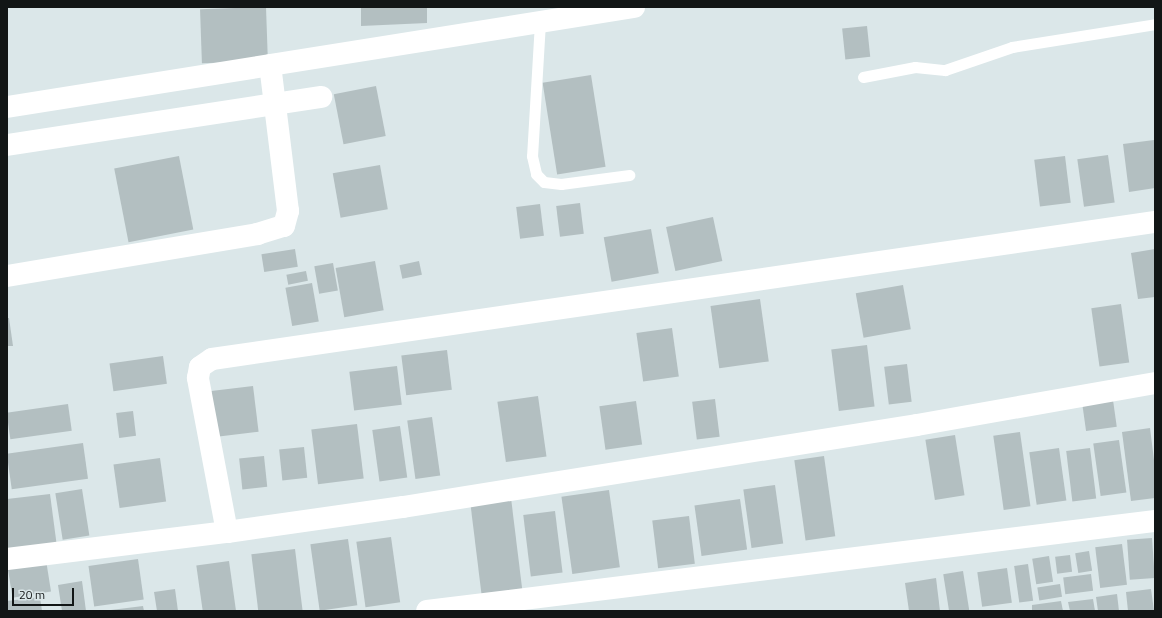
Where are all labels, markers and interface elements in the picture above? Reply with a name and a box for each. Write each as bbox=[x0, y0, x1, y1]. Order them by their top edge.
scale bar bbox=[14, 580, 76, 606]
text: 20 m bbox=[19, 585, 45, 604]

